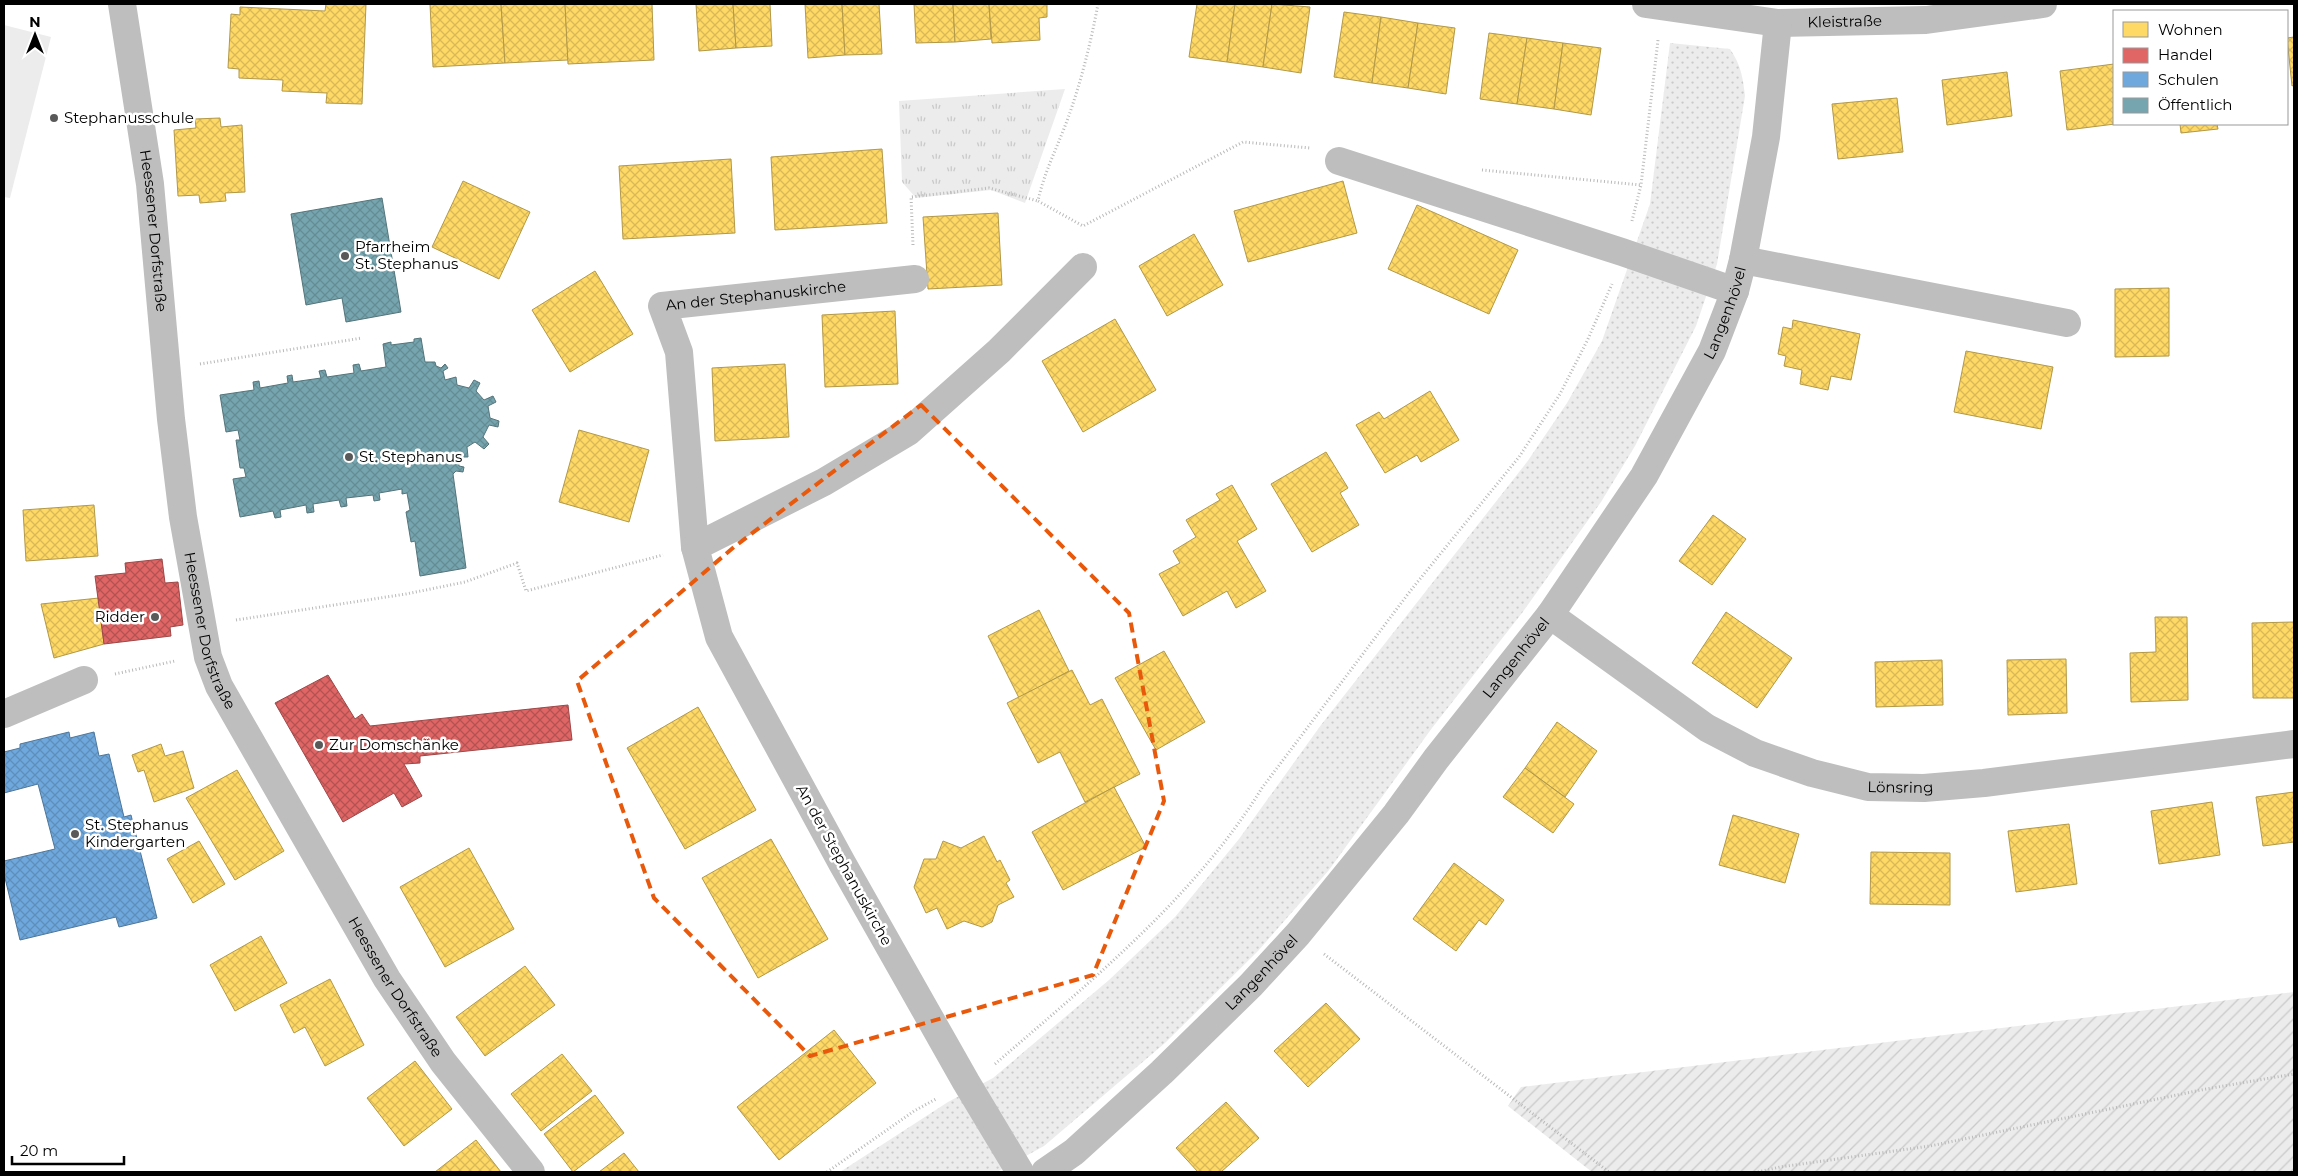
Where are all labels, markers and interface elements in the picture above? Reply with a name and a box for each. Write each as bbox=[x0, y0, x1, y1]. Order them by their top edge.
north arrow bbox=[10, 10, 60, 60]
legend bbox=[2113, 10, 2288, 125]
street label: Kleistraße bbox=[1807, 11, 1882, 31]
text: N bbox=[29, 13, 41, 31]
text: Wohnen bbox=[2158, 20, 2223, 39]
text: Handel bbox=[2158, 45, 2212, 64]
text: Schulen bbox=[2158, 70, 2219, 89]
text: Öffentlich bbox=[2158, 95, 2232, 114]
place label: Stephanusschule bbox=[64, 108, 194, 127]
marker: Stephanusschule bbox=[48, 112, 60, 124]
street label: Heessener Dorfstraße bbox=[136, 148, 171, 313]
place label: Pfarrheim St. Stephanus bbox=[355, 237, 458, 273]
marker: Pfarrheim St. Stephanus bbox=[339, 250, 351, 262]
street label: Langenhövel bbox=[1699, 264, 1750, 363]
street label: An der Stephanuskirche bbox=[665, 276, 847, 315]
place label: St. Stephanus bbox=[359, 447, 462, 466]
marker: St. Stephanus bbox=[343, 451, 355, 463]
street label: Heessener Dorfstraße bbox=[180, 550, 240, 712]
place label: Ridder bbox=[95, 607, 145, 626]
marker: Ridder bbox=[149, 611, 161, 623]
street label: Langenhövel bbox=[1478, 613, 1553, 702]
place label: Zur Domschänke bbox=[329, 735, 459, 754]
marker: Zur Domschänke bbox=[313, 739, 325, 751]
street label: Lönsring bbox=[1867, 777, 1934, 797]
street label: An der Stephanuskirche bbox=[792, 781, 897, 949]
place label: St. Stephanus Kindergarten bbox=[85, 815, 188, 851]
marker: St. Stephanus Kindergarten bbox=[69, 828, 81, 840]
street label: Heessener Dorfstraße bbox=[344, 913, 447, 1061]
street label: Langenhövel bbox=[1221, 930, 1302, 1014]
scale bar bbox=[12, 1134, 125, 1166]
text: 20 m bbox=[20, 1141, 58, 1160]

